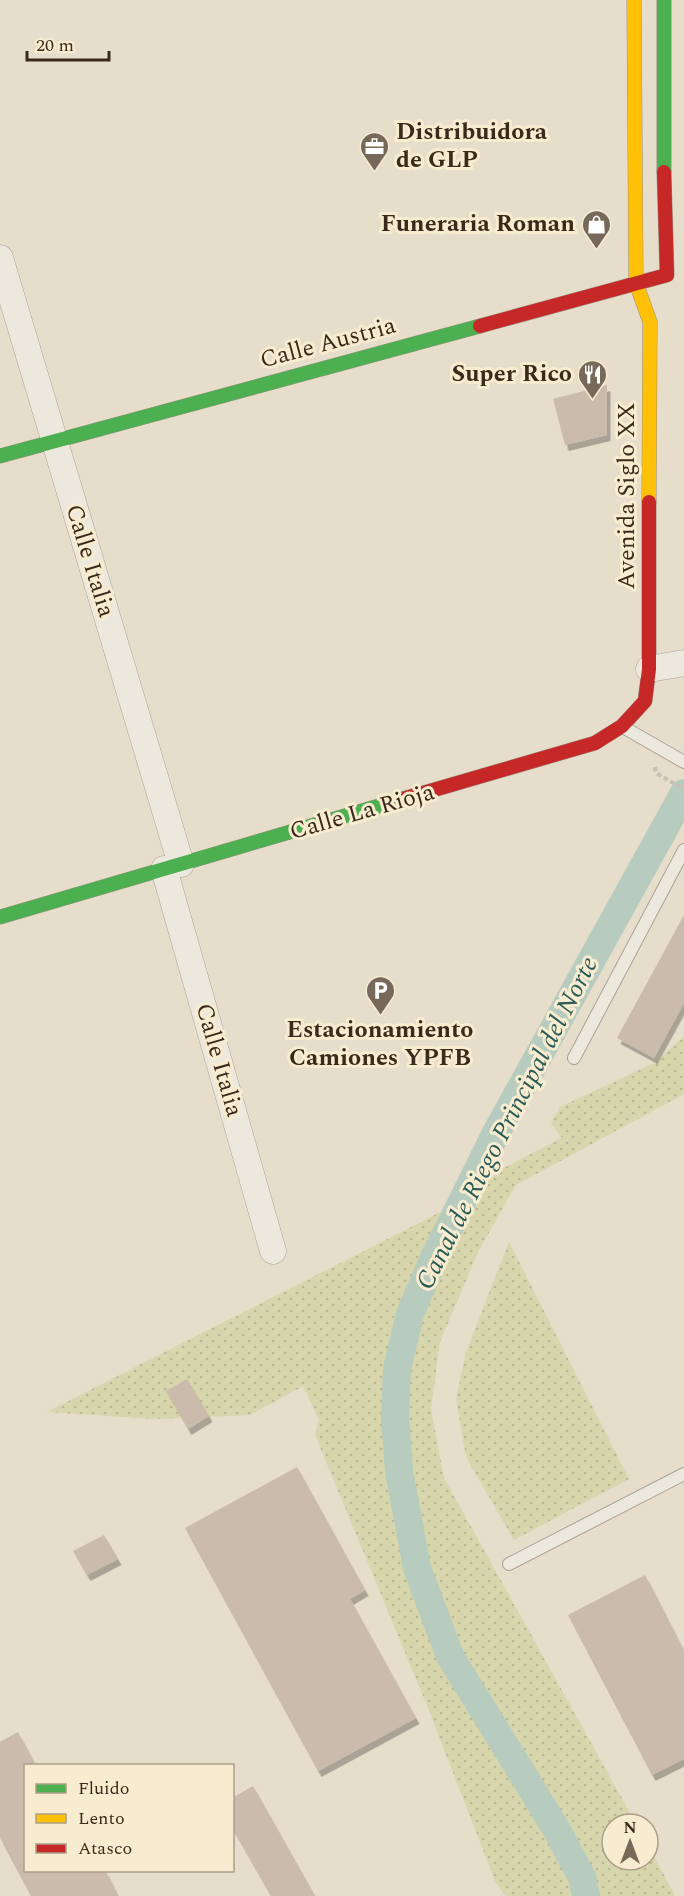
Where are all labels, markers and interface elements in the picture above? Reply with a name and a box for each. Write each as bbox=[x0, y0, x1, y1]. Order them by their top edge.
scale bar bbox=[27, 24, 110, 62]
text: 20 m bbox=[36, 32, 74, 59]
place label: Distribuidora de GLP bbox=[396, 114, 548, 178]
office icon: Distribuidora de GLP bbox=[359, 130, 391, 172]
place label: Funeraria Roman bbox=[381, 206, 575, 242]
shop icon: Funeraria Roman bbox=[580, 208, 612, 250]
street label: Calle Austria bbox=[256, 308, 400, 378]
place label: Super Rico bbox=[451, 356, 572, 392]
restaurant icon: Super Rico bbox=[577, 358, 609, 400]
street label: Avenida Siglo XX bbox=[609, 402, 645, 590]
street label: Calle Italia bbox=[56, 500, 124, 622]
street label: Calle La Rioja bbox=[285, 774, 439, 850]
water label: Canal de Riego Principal del Norte bbox=[405, 949, 609, 1297]
parking icon: Estacionamiento Camiones YPFB bbox=[364, 974, 396, 1016]
street label: Calle Italia bbox=[186, 999, 252, 1121]
place label: Estacionamiento Camiones YPFB bbox=[287, 1012, 473, 1076]
legend bbox=[24, 1764, 234, 1872]
text: Fluido bbox=[78, 1775, 130, 1802]
text: Lento bbox=[78, 1805, 125, 1832]
north arrow bbox=[600, 1812, 660, 1872]
text: N bbox=[623, 1816, 637, 1840]
text: Atasco bbox=[78, 1835, 132, 1862]

